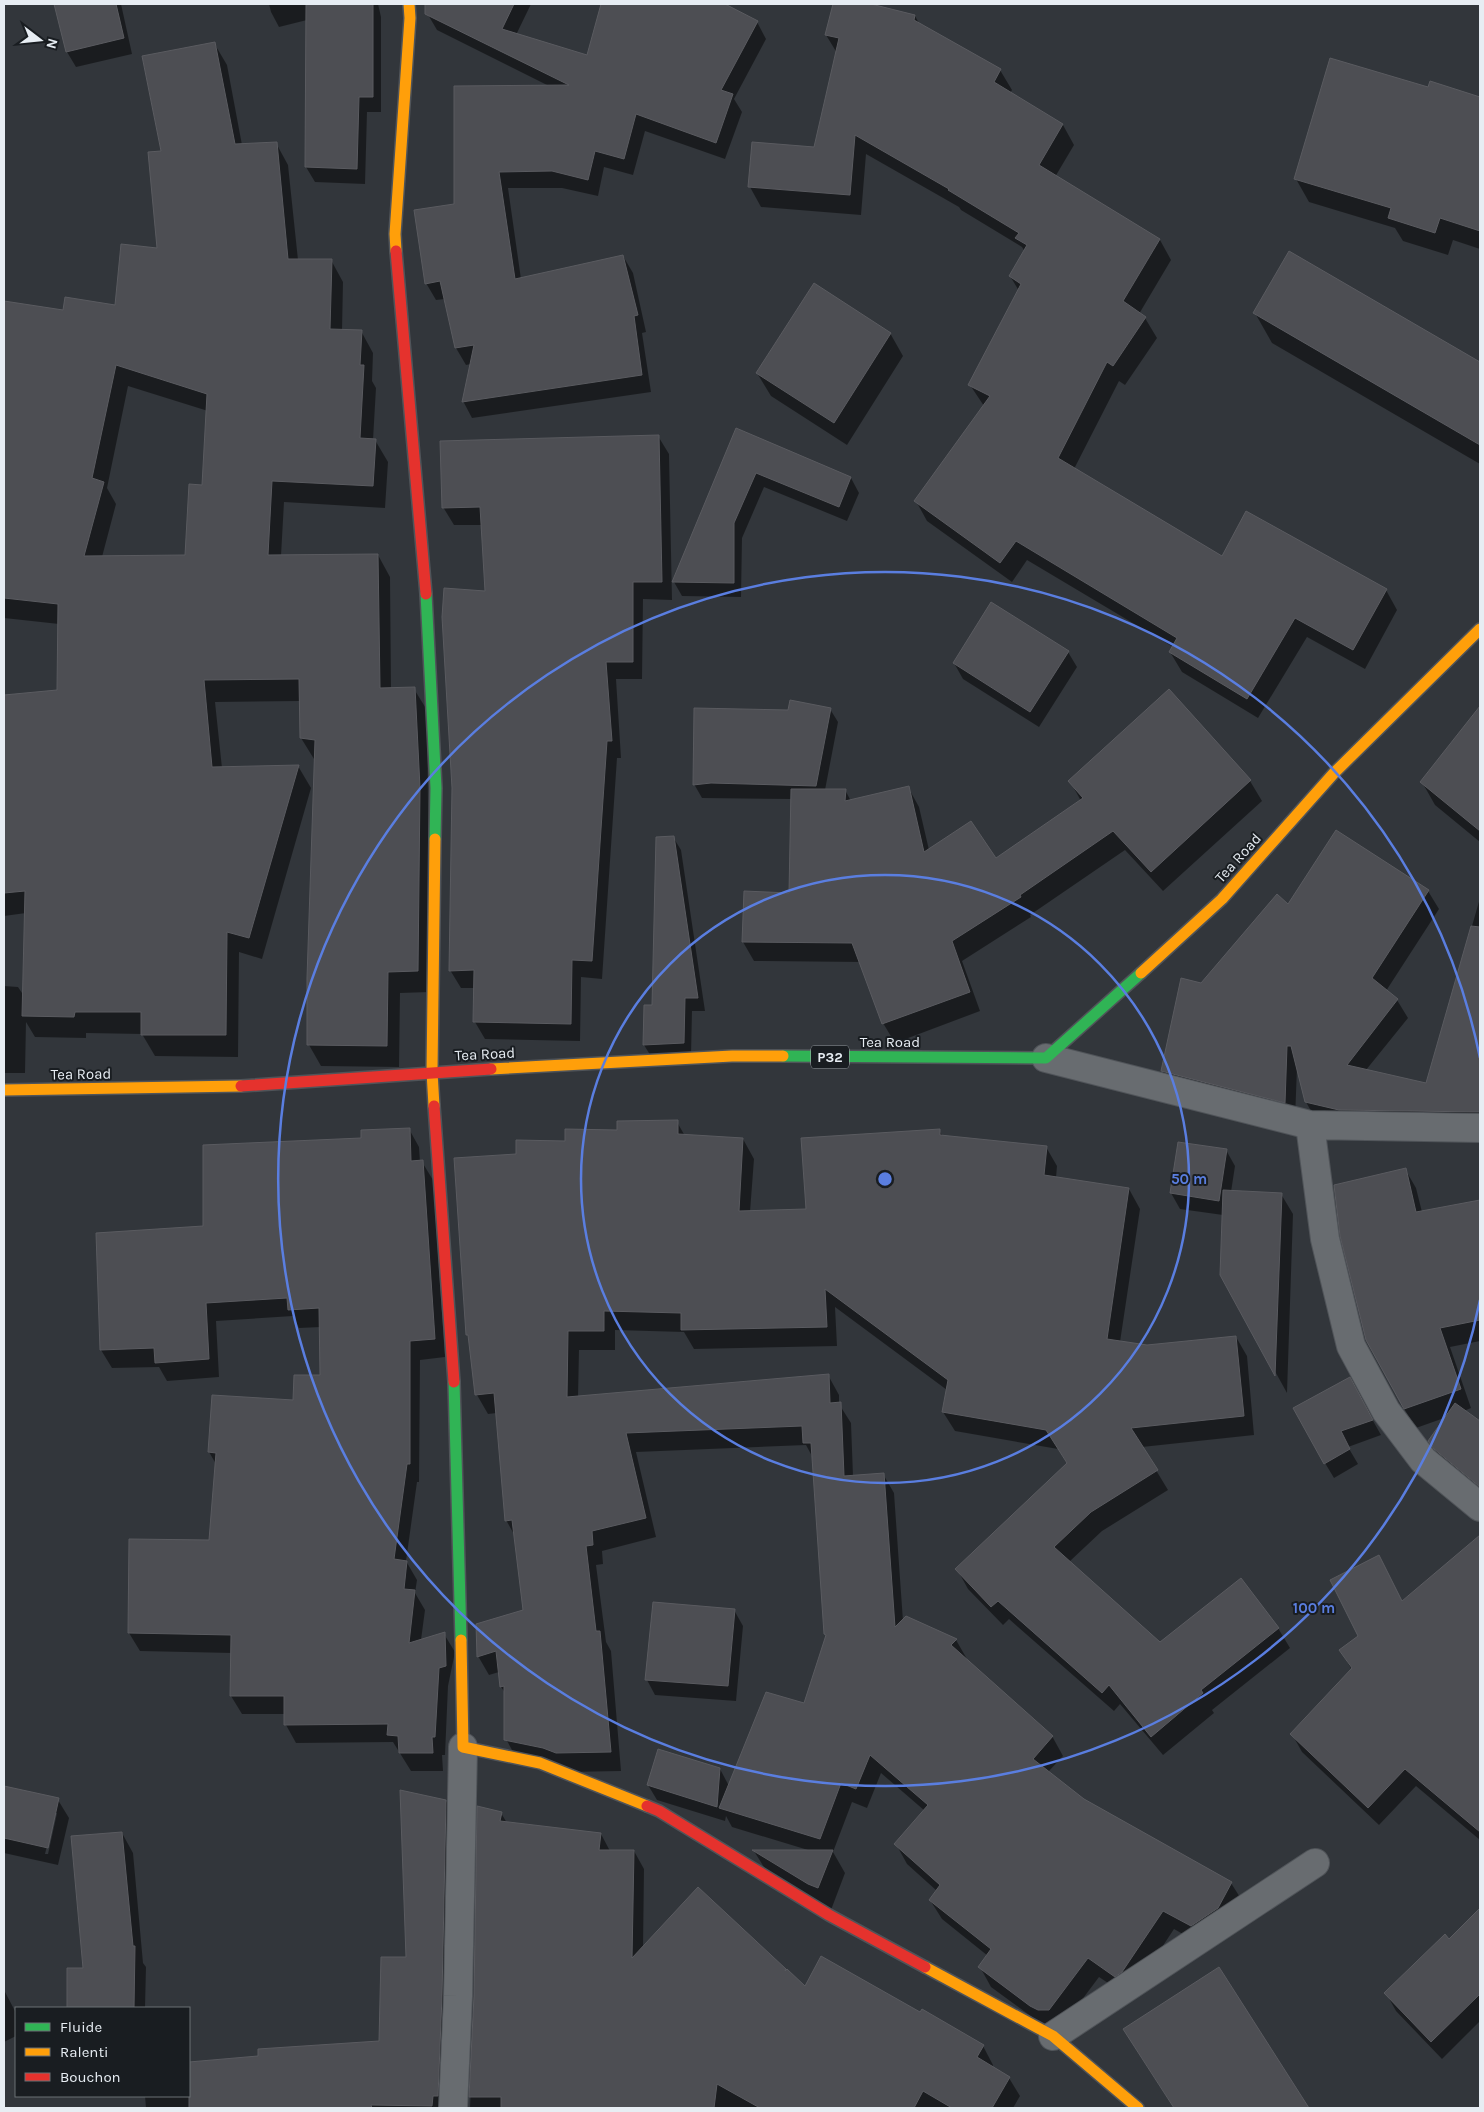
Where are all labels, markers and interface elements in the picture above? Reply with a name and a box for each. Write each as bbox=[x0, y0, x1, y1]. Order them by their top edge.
north arrow bbox=[15, 15, 65, 65]
text: N bbox=[42, 36, 62, 51]
street label: Tea Road bbox=[1211, 830, 1265, 886]
street label: Tea Road bbox=[860, 1033, 920, 1051]
street label: Tea Road bbox=[454, 1043, 516, 1065]
road number: P32 bbox=[811, 1046, 849, 1068]
street label: Tea Road bbox=[51, 1064, 111, 1084]
centre of rings bbox=[876, 1170, 894, 1188]
text: 50 m bbox=[1171, 1170, 1207, 1188]
text: 100 m bbox=[1293, 1599, 1335, 1617]
legend bbox=[15, 2007, 190, 2097]
text: Fluide bbox=[60, 2018, 102, 2036]
text: Ralenti bbox=[60, 2043, 109, 2061]
text: Bouchon bbox=[60, 2068, 121, 2086]

